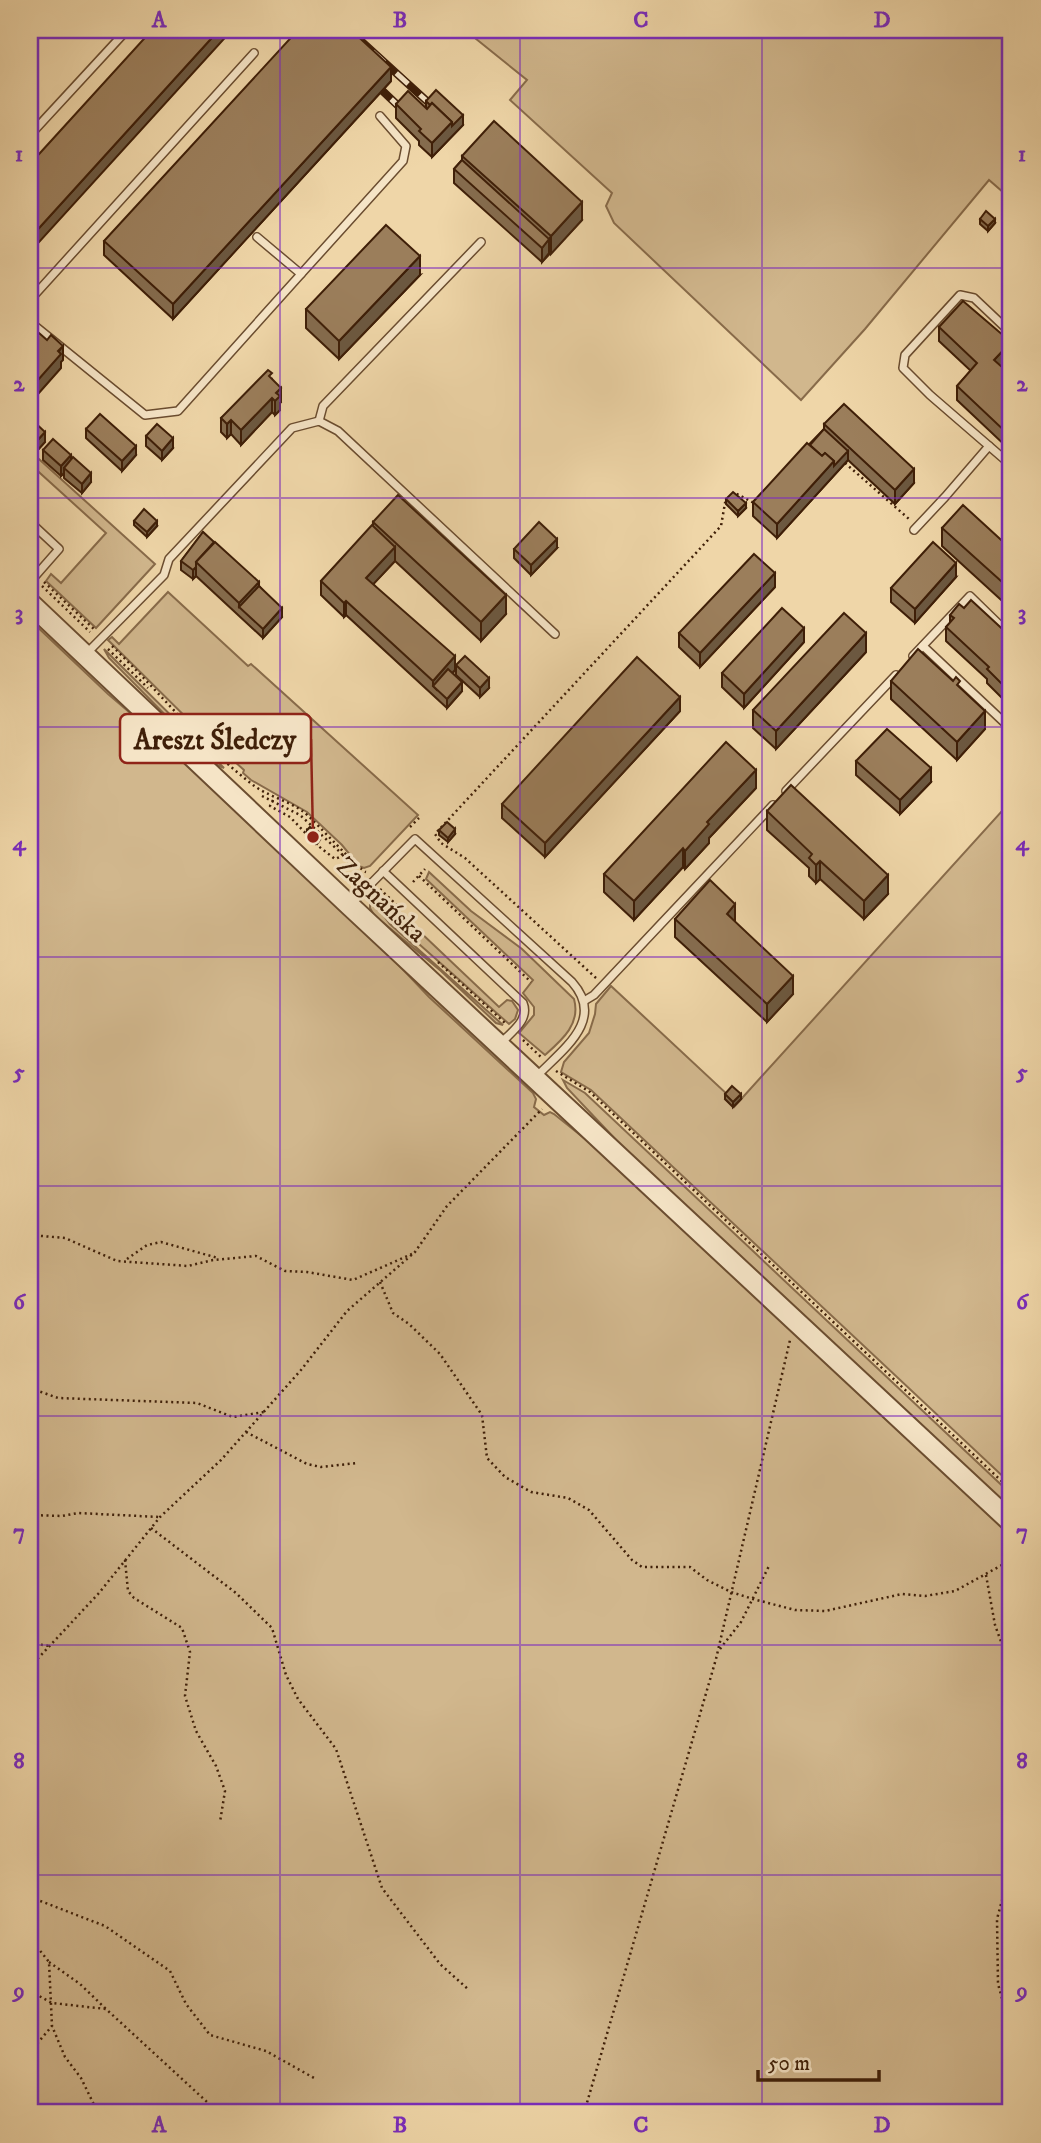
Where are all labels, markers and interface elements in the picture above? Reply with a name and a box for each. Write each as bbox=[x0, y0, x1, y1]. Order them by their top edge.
text: A bbox=[151, 6, 168, 35]
text: B bbox=[393, 6, 407, 35]
text: C bbox=[633, 6, 649, 35]
text: D bbox=[873, 6, 891, 35]
text: 1 bbox=[15, 140, 23, 169]
text: 1 bbox=[1018, 140, 1026, 169]
text: 2 bbox=[13, 370, 25, 399]
text: 2 bbox=[1016, 370, 1028, 399]
text: 3 bbox=[15, 599, 23, 628]
text: 3 bbox=[1018, 599, 1026, 628]
callout: Areszt Śledczy bbox=[120, 714, 311, 763]
text: Areszt Śledczy bbox=[133, 722, 297, 758]
text: 4 bbox=[12, 829, 27, 858]
text: 4 bbox=[1015, 829, 1030, 858]
street label: Zagnańska bbox=[329, 850, 433, 950]
text: 5 bbox=[12, 1058, 25, 1087]
text: 5 bbox=[1015, 1058, 1028, 1087]
text: 6 bbox=[13, 1288, 27, 1317]
text: 6 bbox=[1016, 1288, 1030, 1317]
text: 7 bbox=[13, 1518, 25, 1547]
text: 7 bbox=[1016, 1518, 1028, 1547]
text: 8 bbox=[13, 1747, 25, 1776]
text: 8 bbox=[1016, 1747, 1028, 1776]
text: 9 bbox=[11, 1977, 25, 2006]
text: 9 bbox=[1014, 1977, 1028, 2006]
scale bar bbox=[758, 2038, 878, 2082]
text: 50 m bbox=[768, 2051, 810, 2077]
text: A bbox=[151, 2111, 168, 2140]
text: B bbox=[393, 2111, 407, 2140]
text: C bbox=[633, 2111, 649, 2140]
text: D bbox=[873, 2111, 891, 2140]

